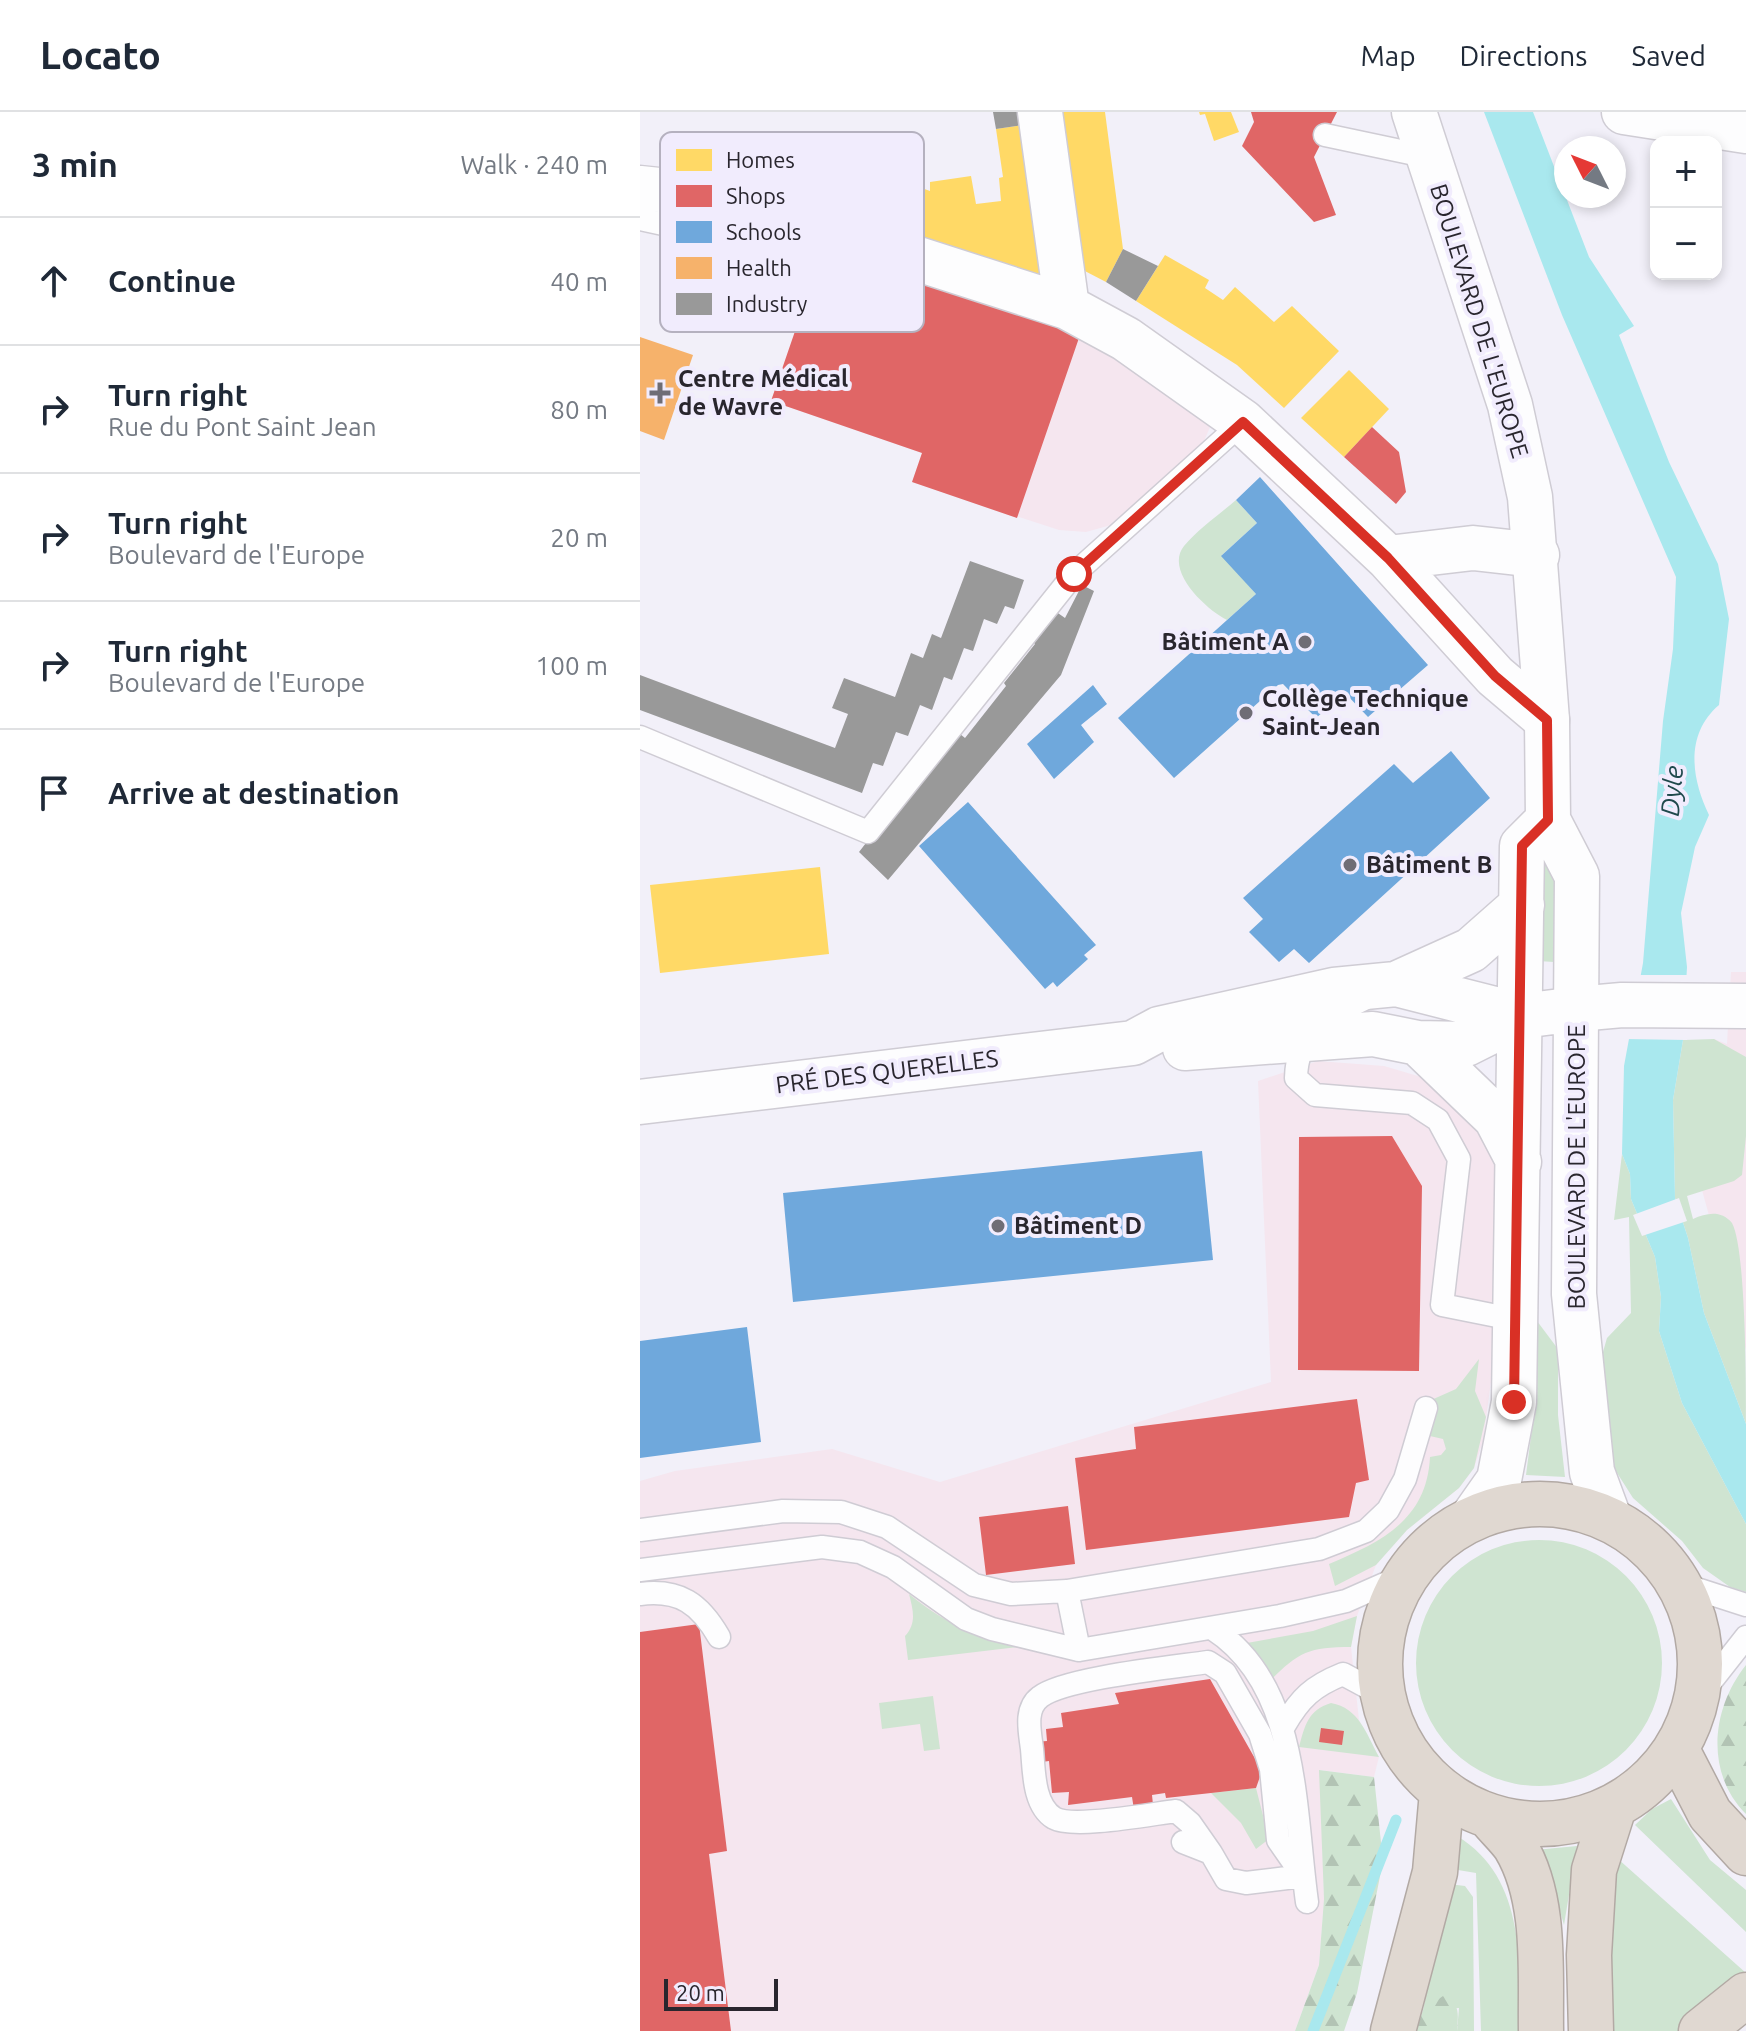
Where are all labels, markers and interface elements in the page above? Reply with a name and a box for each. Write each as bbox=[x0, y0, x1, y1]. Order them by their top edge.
text: Locato bbox=[40, 34, 161, 76]
text: Map bbox=[1360, 40, 1416, 71]
text: Directions bbox=[1460, 40, 1587, 71]
text: Saved bbox=[1631, 40, 1706, 71]
legend bbox=[660, 132, 924, 332]
north arrow bbox=[1554, 136, 1626, 208]
map controls bbox=[1650, 136, 1722, 280]
button: + bbox=[1650, 136, 1722, 208]
text: 3 min bbox=[32, 145, 118, 183]
text: Homes bbox=[726, 147, 795, 172]
text: Walk · 240 m bbox=[460, 150, 608, 179]
street label: BOULEVARD DE L'EUROPE bbox=[1425, 181, 1534, 461]
text: Shops bbox=[726, 183, 785, 208]
button: − bbox=[1650, 208, 1722, 280]
text: Schools bbox=[726, 219, 801, 244]
text: Health bbox=[726, 255, 792, 280]
icon: ahead bbox=[32, 259, 76, 303]
text: Continue bbox=[108, 264, 236, 298]
text: 40 m bbox=[550, 267, 608, 296]
text: Industry bbox=[726, 291, 808, 316]
place label: Centre Médical de Wavre bbox=[678, 365, 848, 420]
text: Turn right bbox=[108, 378, 248, 412]
marker: Centre Médical de Wavre bbox=[649, 382, 671, 404]
icon: right bbox=[32, 387, 76, 431]
text: 80 m bbox=[550, 395, 608, 424]
text: Rue du Pont Saint Jean bbox=[108, 412, 377, 441]
text: Turn right bbox=[108, 506, 248, 540]
icon: right bbox=[32, 515, 76, 559]
text: 20 m bbox=[550, 523, 608, 552]
text: Boulevard de l'Europe bbox=[108, 540, 365, 569]
route start bbox=[1056, 556, 1092, 592]
place label: Bâtiment A bbox=[1162, 628, 1289, 655]
marker: Bâtiment A bbox=[1296, 633, 1314, 651]
text: Turn right bbox=[108, 634, 248, 668]
icon: right bbox=[32, 643, 76, 687]
text: 100 m bbox=[536, 651, 608, 680]
text: Boulevard de l'Europe bbox=[108, 668, 365, 697]
place label: Collège Technique Saint-Jean bbox=[1262, 685, 1469, 740]
marker: Collège Technique Saint-Jean bbox=[1237, 704, 1255, 722]
water label: Dyle bbox=[1655, 764, 1688, 817]
icon: arrive bbox=[32, 771, 76, 815]
text: Arrive at destination bbox=[108, 776, 400, 810]
place label: Bâtiment B bbox=[1366, 851, 1492, 878]
marker: Bâtiment B bbox=[1341, 856, 1359, 874]
street label: BOULEVARD DE L'EUROPE bbox=[1563, 1024, 1590, 1310]
street label: PRÉ DES QUERELLES bbox=[774, 1043, 1000, 1099]
place label: Bâtiment D bbox=[1014, 1212, 1142, 1239]
marker: Bâtiment D bbox=[989, 1217, 1007, 1235]
route end bbox=[1496, 1384, 1532, 1420]
scale bar bbox=[664, 1975, 778, 2011]
text: 20 m bbox=[676, 1980, 725, 2005]

